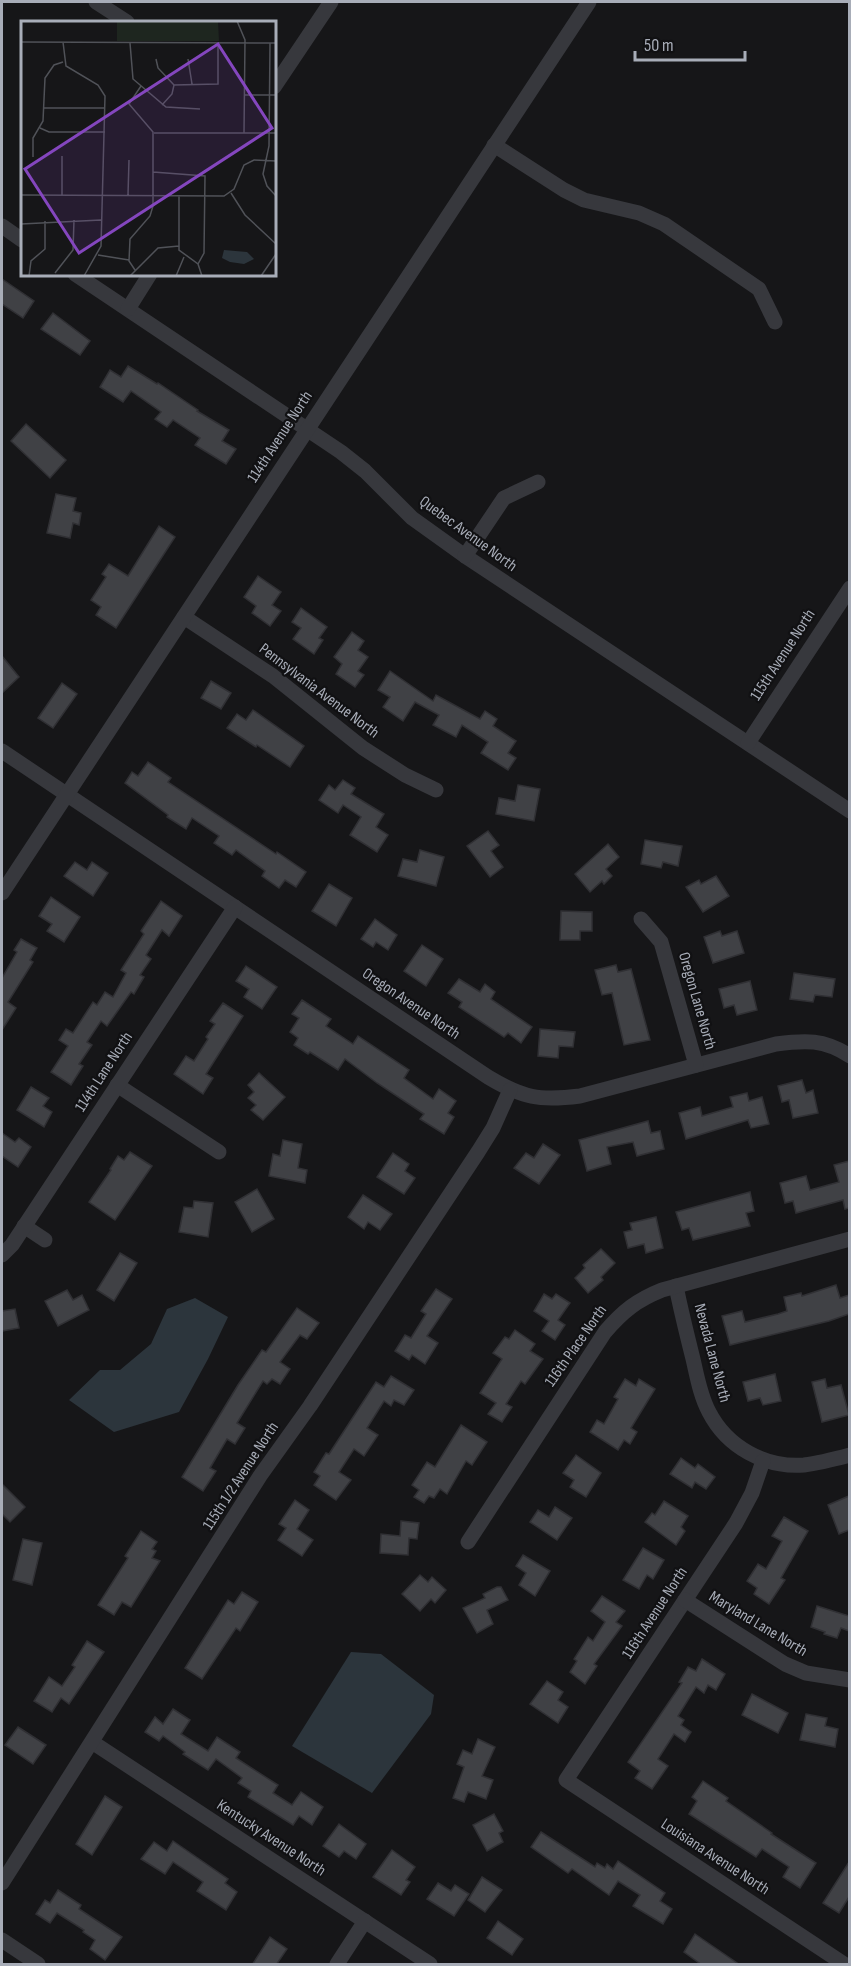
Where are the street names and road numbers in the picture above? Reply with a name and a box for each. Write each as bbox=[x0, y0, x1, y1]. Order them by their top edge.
street label: 114th Avenue North bbox=[243, 388, 317, 486]
street label: Quebec Avenue North bbox=[415, 492, 521, 576]
street label: 115th Avenue North bbox=[746, 606, 820, 704]
street label: Pennsylvania Avenue North bbox=[255, 640, 383, 742]
street label: Oregon Lane North bbox=[674, 950, 720, 1052]
street label: Oregon Avenue North bbox=[358, 964, 464, 1044]
street label: 114th Lane North bbox=[71, 1029, 137, 1115]
street label: 116th Place North bbox=[541, 1302, 611, 1390]
street label: Nevada Lane North bbox=[690, 1302, 734, 1404]
street label: 115th 1/2 Avenue North bbox=[199, 1419, 283, 1533]
street label: 116th Avenue North bbox=[618, 1564, 692, 1662]
street label: Maryland Lane North bbox=[706, 1587, 810, 1661]
street label: Kentucky Avenue North bbox=[213, 1796, 329, 1880]
street label: Louisiana Avenue North bbox=[657, 1815, 773, 1899]

